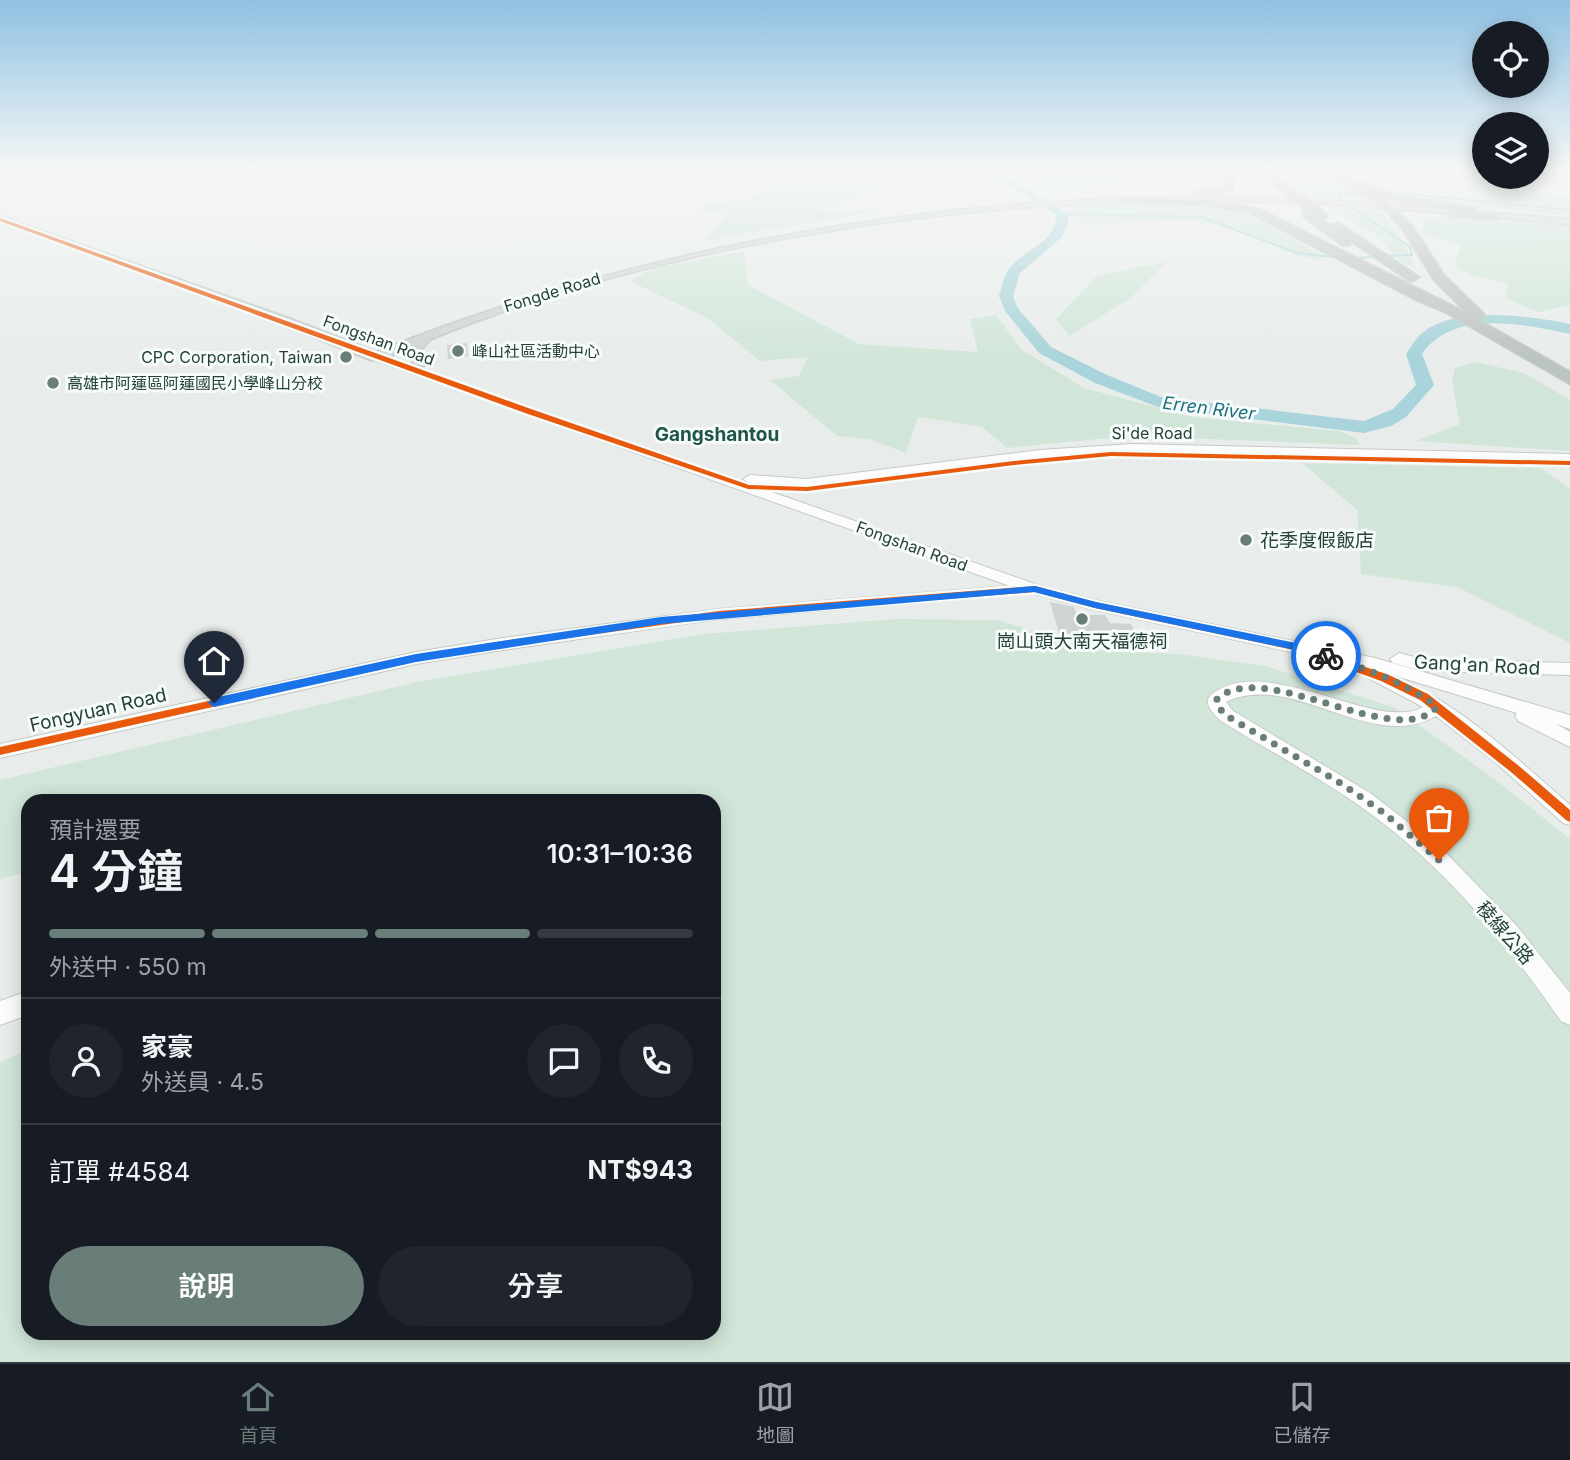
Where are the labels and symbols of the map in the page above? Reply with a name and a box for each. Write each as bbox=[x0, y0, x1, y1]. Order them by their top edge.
street label: Fongde Road bbox=[501, 268, 603, 316]
street label: Fongshan Road bbox=[321, 311, 437, 369]
place label: 峰山社區活動中心 bbox=[472, 341, 600, 361]
marker: 峰山社區活動中心 bbox=[450, 343, 466, 359]
place label: CPC Corporation, Taiwan bbox=[141, 347, 332, 367]
marker: CPC Corporation, Taiwan bbox=[338, 349, 354, 365]
place label: 高雄市阿蓮區阿蓮國民小學峰山分校 bbox=[67, 373, 323, 393]
marker: 高雄市阿蓮區阿蓮國民小學峰山分校 bbox=[45, 375, 61, 391]
water label: Erren River bbox=[1161, 392, 1258, 424]
district label: Gangshantou bbox=[655, 423, 779, 446]
street label: Si'de Road bbox=[1112, 423, 1192, 443]
street label: Fongshan Road bbox=[854, 517, 970, 575]
place label: 花季度假飯店 bbox=[1260, 529, 1374, 552]
marker: 花季度假飯店 bbox=[1238, 532, 1254, 548]
marker: 崗山頭大南天福德祠 bbox=[1074, 611, 1090, 627]
courier bbox=[1291, 621, 1361, 691]
place label: 崗山頭大南天福德祠 bbox=[996, 630, 1168, 653]
pin bbox=[184, 631, 244, 703]
street label: Gang'an Road bbox=[1413, 650, 1541, 680]
street label: Fongyuan Road bbox=[27, 683, 169, 737]
pin bbox=[1409, 788, 1469, 860]
street label: 稜線公路 bbox=[1471, 897, 1539, 969]

